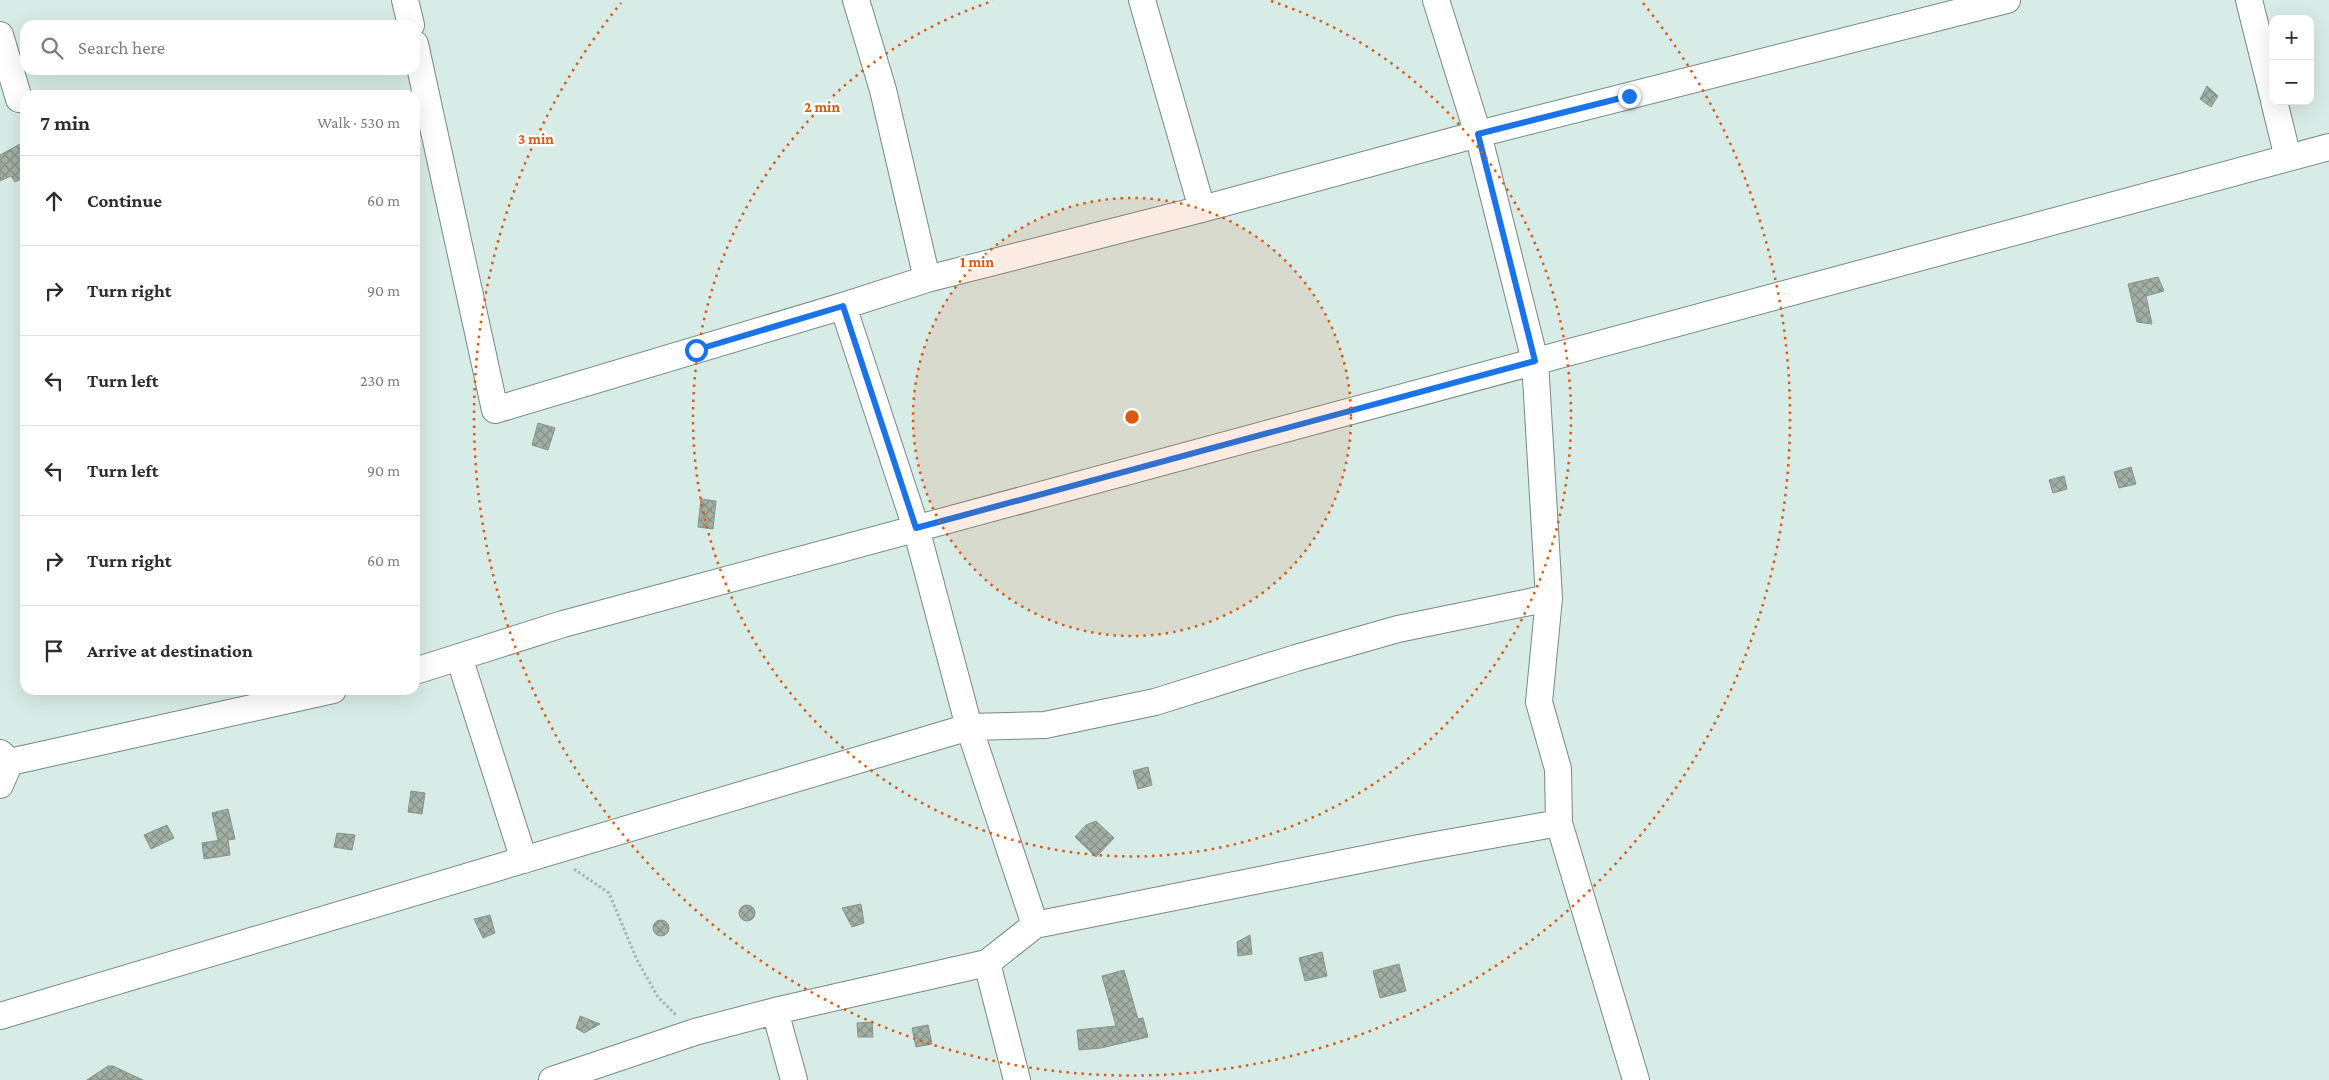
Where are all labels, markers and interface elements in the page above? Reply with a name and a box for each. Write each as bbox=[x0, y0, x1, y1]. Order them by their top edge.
map controls bbox=[2269, 15, 2314, 105]
button: + bbox=[2269, 15, 2314, 60]
search box bbox=[20, 20, 420, 75]
icon: search bbox=[38, 34, 66, 62]
text: Search here bbox=[78, 37, 165, 58]
button: − bbox=[2269, 60, 2314, 105]
route end bbox=[1618, 85, 1641, 108]
text: 2 min bbox=[804, 99, 840, 115]
text: 7 min bbox=[40, 111, 90, 135]
text: Walk · 530 m bbox=[317, 114, 400, 131]
text: 3 min bbox=[518, 131, 554, 147]
icon: ahead bbox=[40, 187, 68, 215]
text: Continue bbox=[87, 190, 162, 211]
text: 60 m bbox=[367, 192, 400, 209]
text: 1 min bbox=[960, 254, 994, 270]
icon: right bbox=[40, 277, 68, 305]
text: Turn right bbox=[87, 280, 172, 301]
text: 90 m bbox=[367, 282, 400, 299]
route start bbox=[685, 339, 708, 362]
icon: left bbox=[40, 367, 68, 395]
text: Turn left bbox=[87, 370, 159, 391]
text: 230 m bbox=[360, 372, 400, 389]
centre of rings bbox=[1123, 408, 1141, 426]
icon: left bbox=[40, 457, 68, 485]
text: Turn left bbox=[87, 460, 159, 481]
text: 90 m bbox=[367, 462, 400, 479]
icon: right bbox=[40, 547, 68, 575]
text: Turn right bbox=[87, 550, 172, 571]
text: 60 m bbox=[367, 552, 400, 569]
icon: arrive bbox=[40, 637, 68, 665]
text: Arrive at destination bbox=[87, 640, 253, 661]

